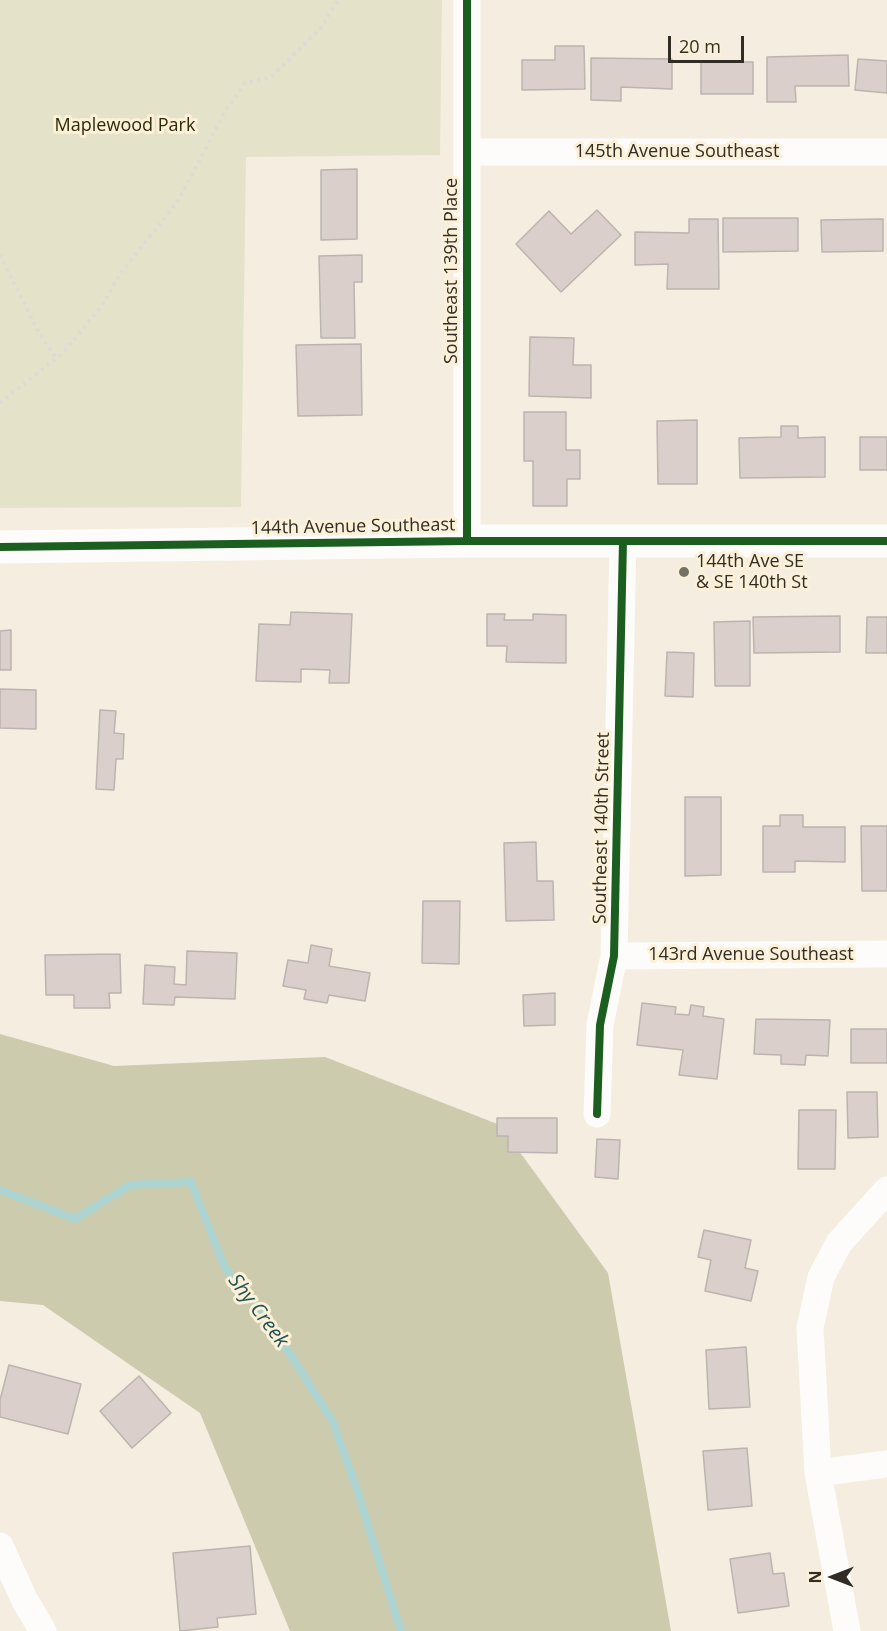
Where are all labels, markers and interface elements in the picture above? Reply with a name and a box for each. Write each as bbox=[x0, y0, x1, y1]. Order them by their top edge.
scale bar bbox=[671, 24, 748, 62]
text: 20 m bbox=[679, 34, 721, 58]
park label: Maplewood Park bbox=[55, 115, 195, 137]
street label: 145th Avenue Southeast bbox=[575, 141, 779, 163]
street label: Southeast 139th Place bbox=[441, 178, 463, 364]
street label: 144th Avenue Southeast bbox=[251, 514, 455, 540]
place label: 144th Ave SE & SE 140th St bbox=[696, 551, 808, 594]
marker: 144th Ave SE & SE 140th St bbox=[677, 565, 691, 579]
street label: Southeast 140th Street bbox=[590, 732, 614, 924]
street label: 143rd Avenue Southeast bbox=[648, 944, 854, 966]
water label: Shy Creek bbox=[223, 1270, 293, 1352]
north arrow bbox=[803, 1547, 863, 1607]
text: N bbox=[804, 1571, 826, 1584]

